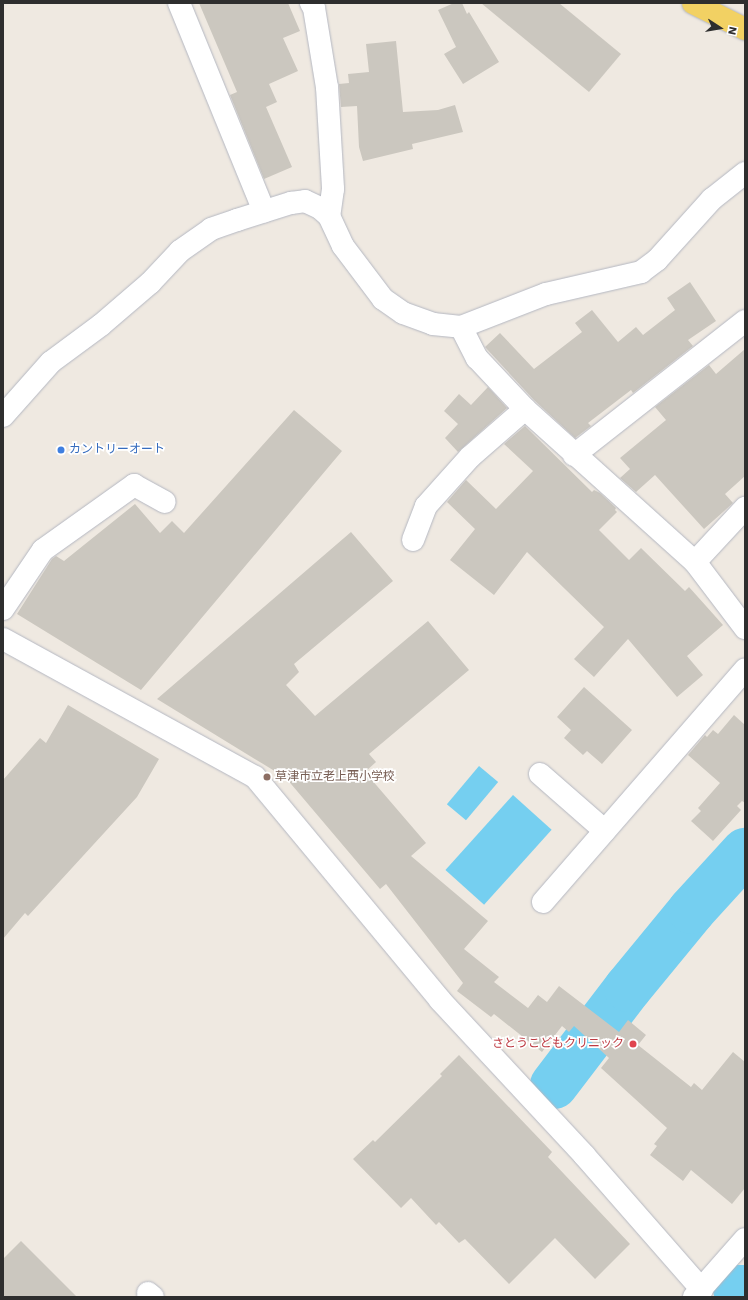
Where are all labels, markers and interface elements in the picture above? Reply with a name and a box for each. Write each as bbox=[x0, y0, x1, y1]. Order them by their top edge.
north arrow bbox=[700, 8, 740, 48]
text: N bbox=[725, 25, 739, 36]
place label: カントリーオート bbox=[69, 443, 165, 457]
marker: カントリーオート bbox=[56, 445, 66, 455]
place label: 草津市立老上西小学校 bbox=[275, 770, 395, 784]
marker: 草津市立老上西小学校 bbox=[262, 772, 272, 782]
place label: さとうこどもクリニック bbox=[492, 1037, 624, 1051]
marker: さとうこどもクリニック bbox=[627, 1038, 639, 1050]

